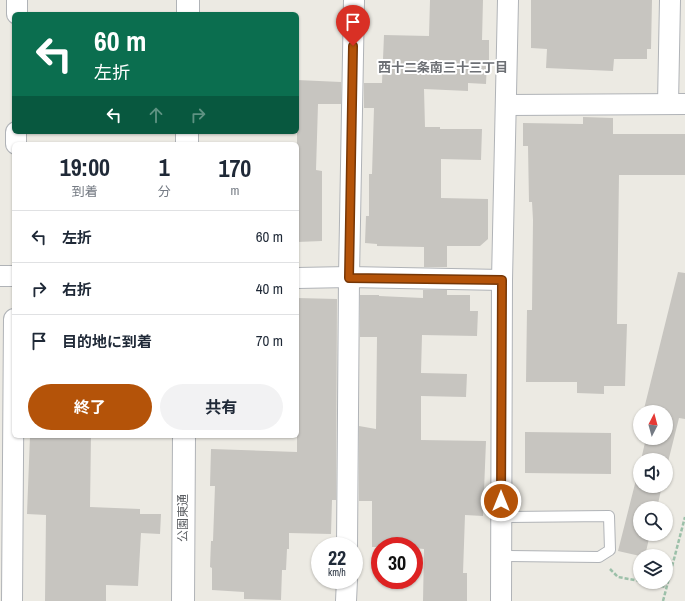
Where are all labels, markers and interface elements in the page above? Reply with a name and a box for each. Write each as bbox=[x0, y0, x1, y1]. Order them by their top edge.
pin bbox=[336, 5, 370, 46]
icon: arrive bbox=[342, 11, 364, 33]
text: 60 m bbox=[94, 22, 146, 60]
icon: left bbox=[28, 28, 80, 80]
district label: 西十二条南三十三丁目 bbox=[378, 59, 508, 76]
text: 左折 bbox=[94, 60, 130, 85]
icon: left bbox=[103, 104, 125, 126]
icon: ahead bbox=[145, 104, 167, 126]
icon: right bbox=[187, 104, 209, 126]
text: 19:00 bbox=[60, 151, 110, 183]
text: 1 bbox=[159, 151, 170, 183]
text: 170 bbox=[218, 152, 251, 184]
text: m bbox=[230, 182, 239, 199]
text: 到着 bbox=[72, 183, 98, 200]
text: 分 bbox=[158, 183, 171, 200]
icon: left bbox=[28, 226, 50, 248]
text: 60 m bbox=[256, 226, 283, 247]
text: 左折 bbox=[62, 227, 92, 248]
icon: right bbox=[28, 278, 50, 300]
text: 40 m bbox=[256, 278, 283, 299]
text: 右折 bbox=[62, 279, 92, 300]
icon: arrive bbox=[28, 330, 50, 352]
text: 70 m bbox=[256, 330, 283, 351]
text: 目的地に到着 bbox=[62, 331, 152, 352]
button: 終了 bbox=[28, 384, 152, 430]
button: 共有 bbox=[160, 384, 283, 430]
north arrow bbox=[633, 405, 673, 445]
map controls bbox=[633, 405, 673, 589]
button: sound bbox=[633, 453, 673, 493]
position arrow bbox=[480, 480, 522, 522]
street label: 公園東通 bbox=[175, 494, 191, 542]
button: search bbox=[633, 501, 673, 541]
speed limit sign: 30 bbox=[371, 537, 423, 589]
text: 22 bbox=[328, 544, 346, 571]
button: layers bbox=[633, 549, 673, 589]
text: km/h bbox=[328, 566, 346, 579]

